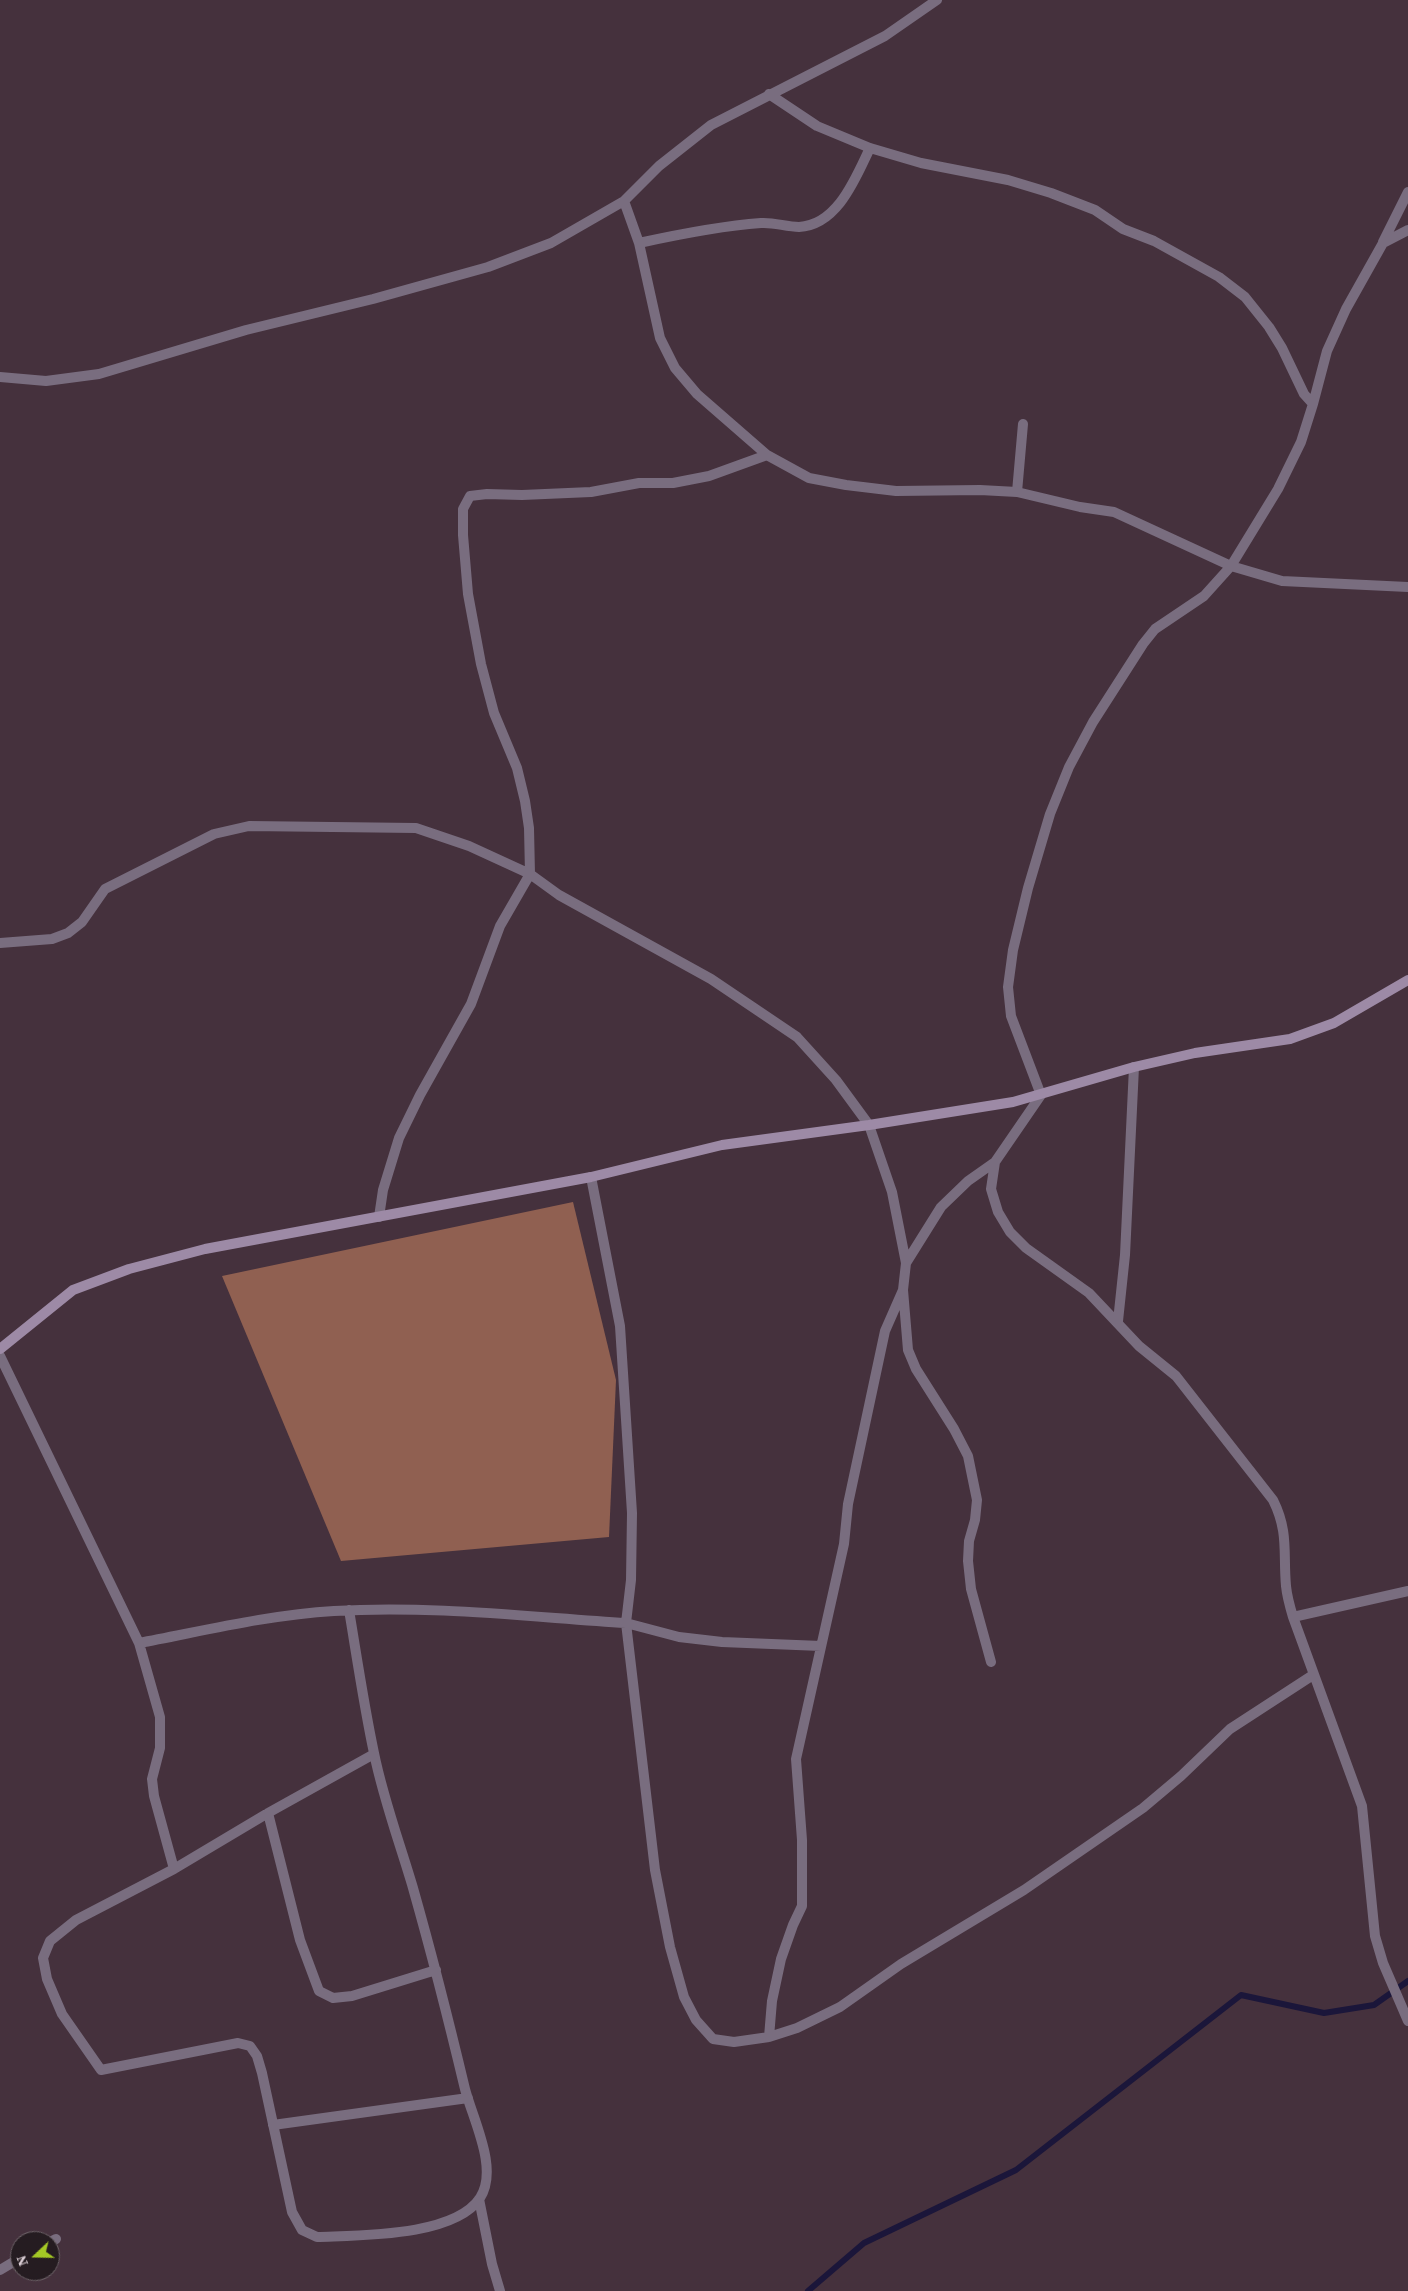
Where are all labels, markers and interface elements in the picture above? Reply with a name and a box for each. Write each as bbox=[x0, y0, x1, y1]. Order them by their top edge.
north arrow bbox=[10, 2231, 60, 2281]
text: N bbox=[11, 2253, 33, 2269]

